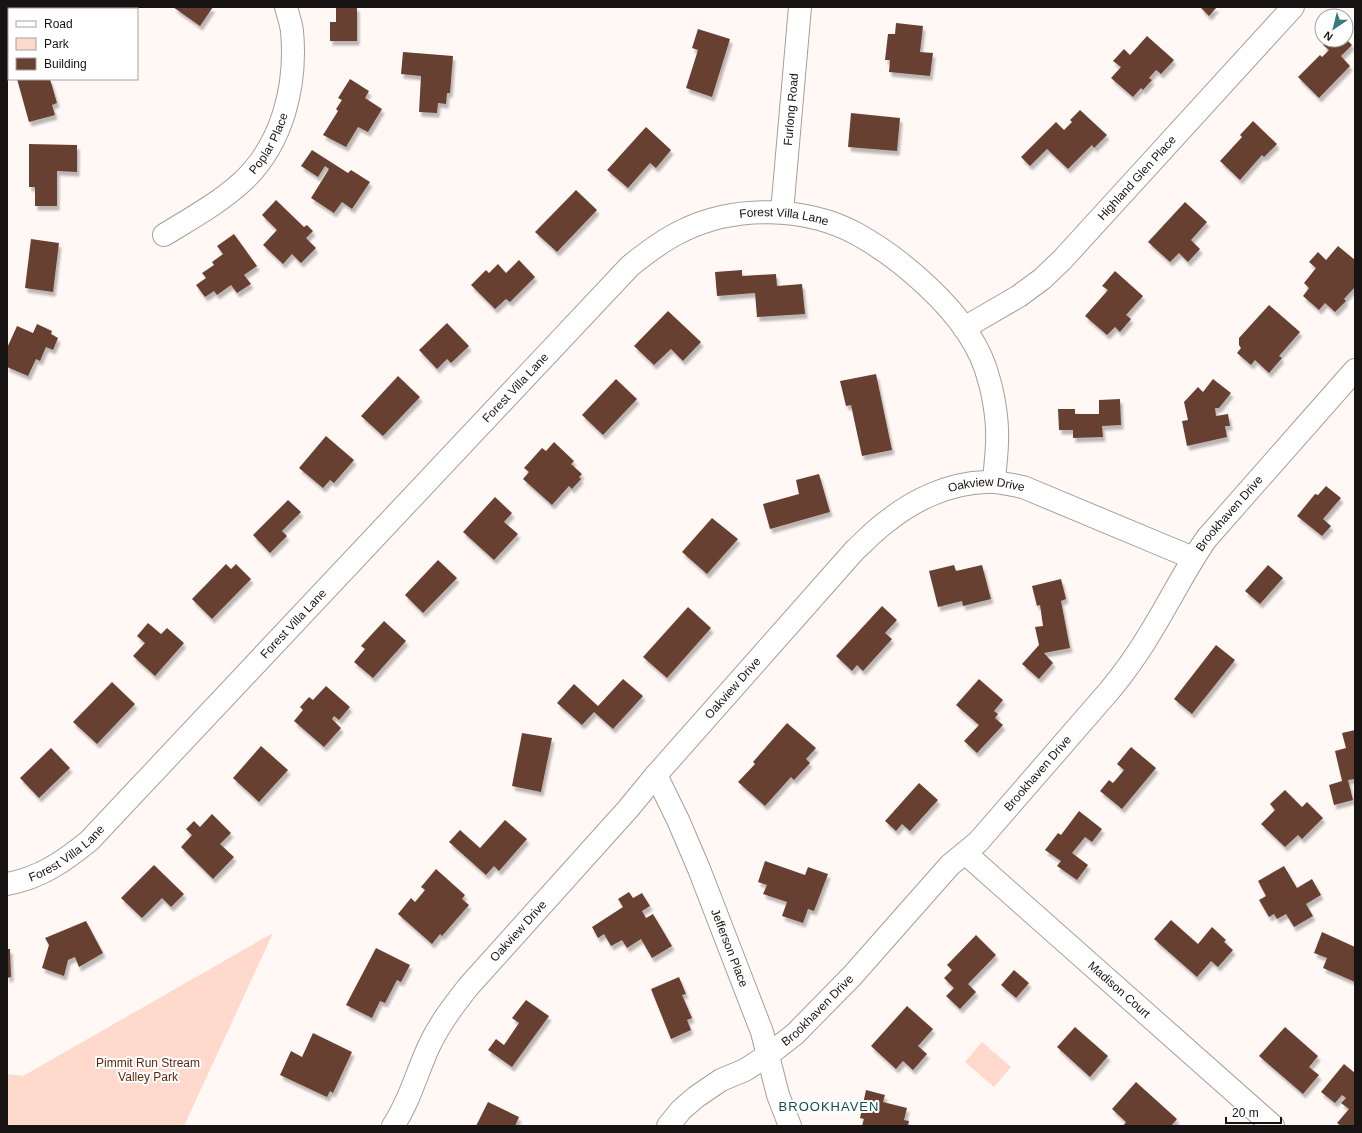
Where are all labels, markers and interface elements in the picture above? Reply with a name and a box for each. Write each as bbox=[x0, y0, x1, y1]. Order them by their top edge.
legend bbox=[8, 8, 138, 80]
north arrow bbox=[1314, 8, 1354, 48]
text: Road bbox=[44, 17, 73, 31]
text: N bbox=[1322, 29, 1335, 43]
text: Park bbox=[44, 37, 70, 51]
text: Building bbox=[44, 57, 87, 71]
street label: Furlong Road bbox=[781, 73, 801, 146]
street label: Poplar Place bbox=[246, 111, 291, 177]
street label: Highland Glen Place bbox=[1095, 132, 1179, 223]
street label: Forest Villa Lane bbox=[738, 205, 831, 229]
street label: Forest Villa Lane bbox=[480, 350, 552, 425]
street label: Brookhaven Drive bbox=[1193, 472, 1266, 554]
street label: Oakview Drive bbox=[946, 475, 1026, 495]
street label: Forest Villa Lane bbox=[257, 586, 330, 661]
street label: Oakview Drive bbox=[702, 654, 764, 722]
street label: Brookhaven Drive bbox=[1001, 732, 1074, 814]
street label: Forest Villa Lane bbox=[27, 822, 108, 885]
street label: Oakview Drive bbox=[487, 897, 550, 965]
street label: Jefferson Place bbox=[708, 907, 751, 989]
street label: Madison Court bbox=[1085, 958, 1154, 1021]
street label: Brookhaven Drive bbox=[779, 972, 857, 1049]
park label: Pimmit Run Stream Valley Park bbox=[96, 1056, 200, 1084]
district label: BROOKHAVEN bbox=[779, 1099, 879, 1114]
scale bar bbox=[1226, 1099, 1281, 1125]
text: 20 m bbox=[1232, 1106, 1259, 1120]

